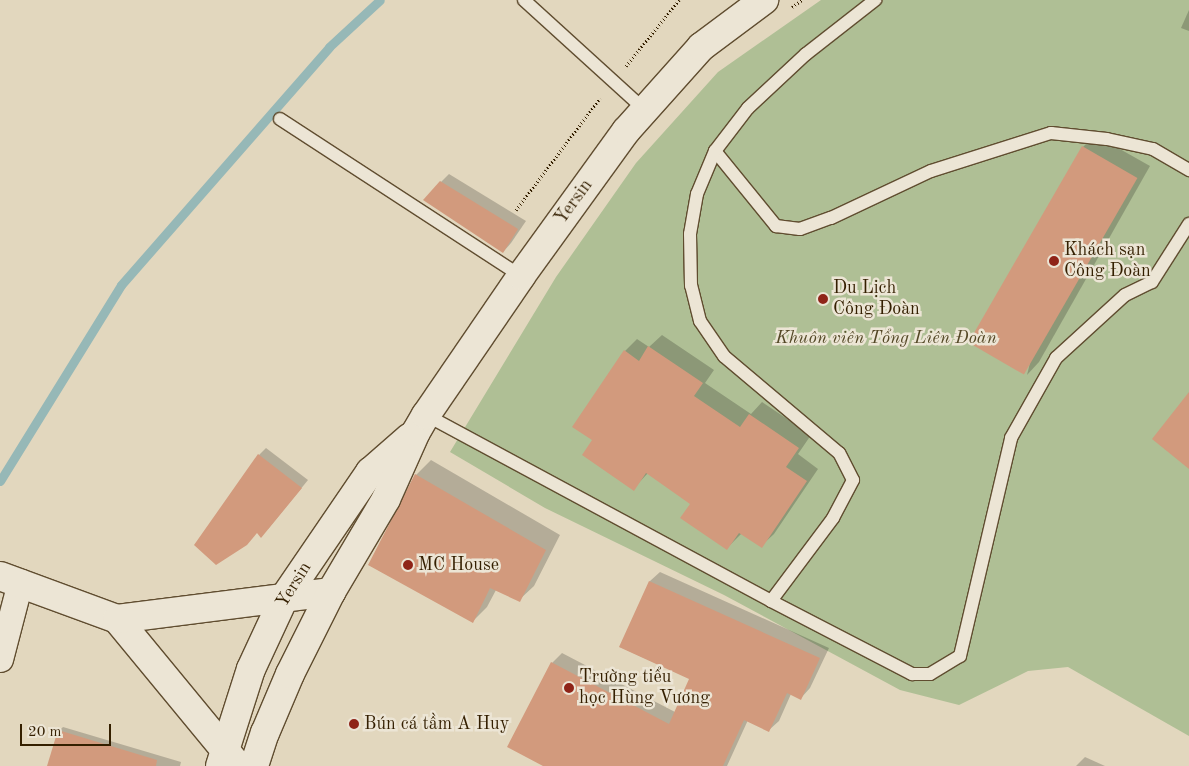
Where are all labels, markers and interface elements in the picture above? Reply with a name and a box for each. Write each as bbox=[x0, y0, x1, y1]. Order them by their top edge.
street label: Yersin bbox=[551, 175, 597, 229]
place label: Khách sạn Công Đoàn bbox=[1064, 240, 1151, 282]
marker: Khách sạn Công Đoàn bbox=[1048, 255, 1060, 267]
place label: Du Lịch Công Đoàn bbox=[833, 278, 920, 320]
marker: Du Lịch Công Đoàn bbox=[817, 293, 829, 305]
park label: Khuôn viên Tổng Liên Đoàn bbox=[775, 327, 997, 349]
place label: MC House bbox=[418, 554, 499, 576]
street label: Yersin bbox=[272, 558, 316, 612]
marker: MC House bbox=[402, 559, 414, 571]
place label: Trường tiểu học Hùng Vương bbox=[579, 667, 710, 710]
marker: Trường tiểu học Hùng Vương bbox=[563, 682, 575, 694]
place label: Bún cá tầm A Huy bbox=[364, 713, 509, 735]
scale bar bbox=[22, 714, 114, 746]
marker: Bún cá tầm A Huy bbox=[348, 718, 360, 730]
text: 20 m bbox=[28, 725, 62, 740]

